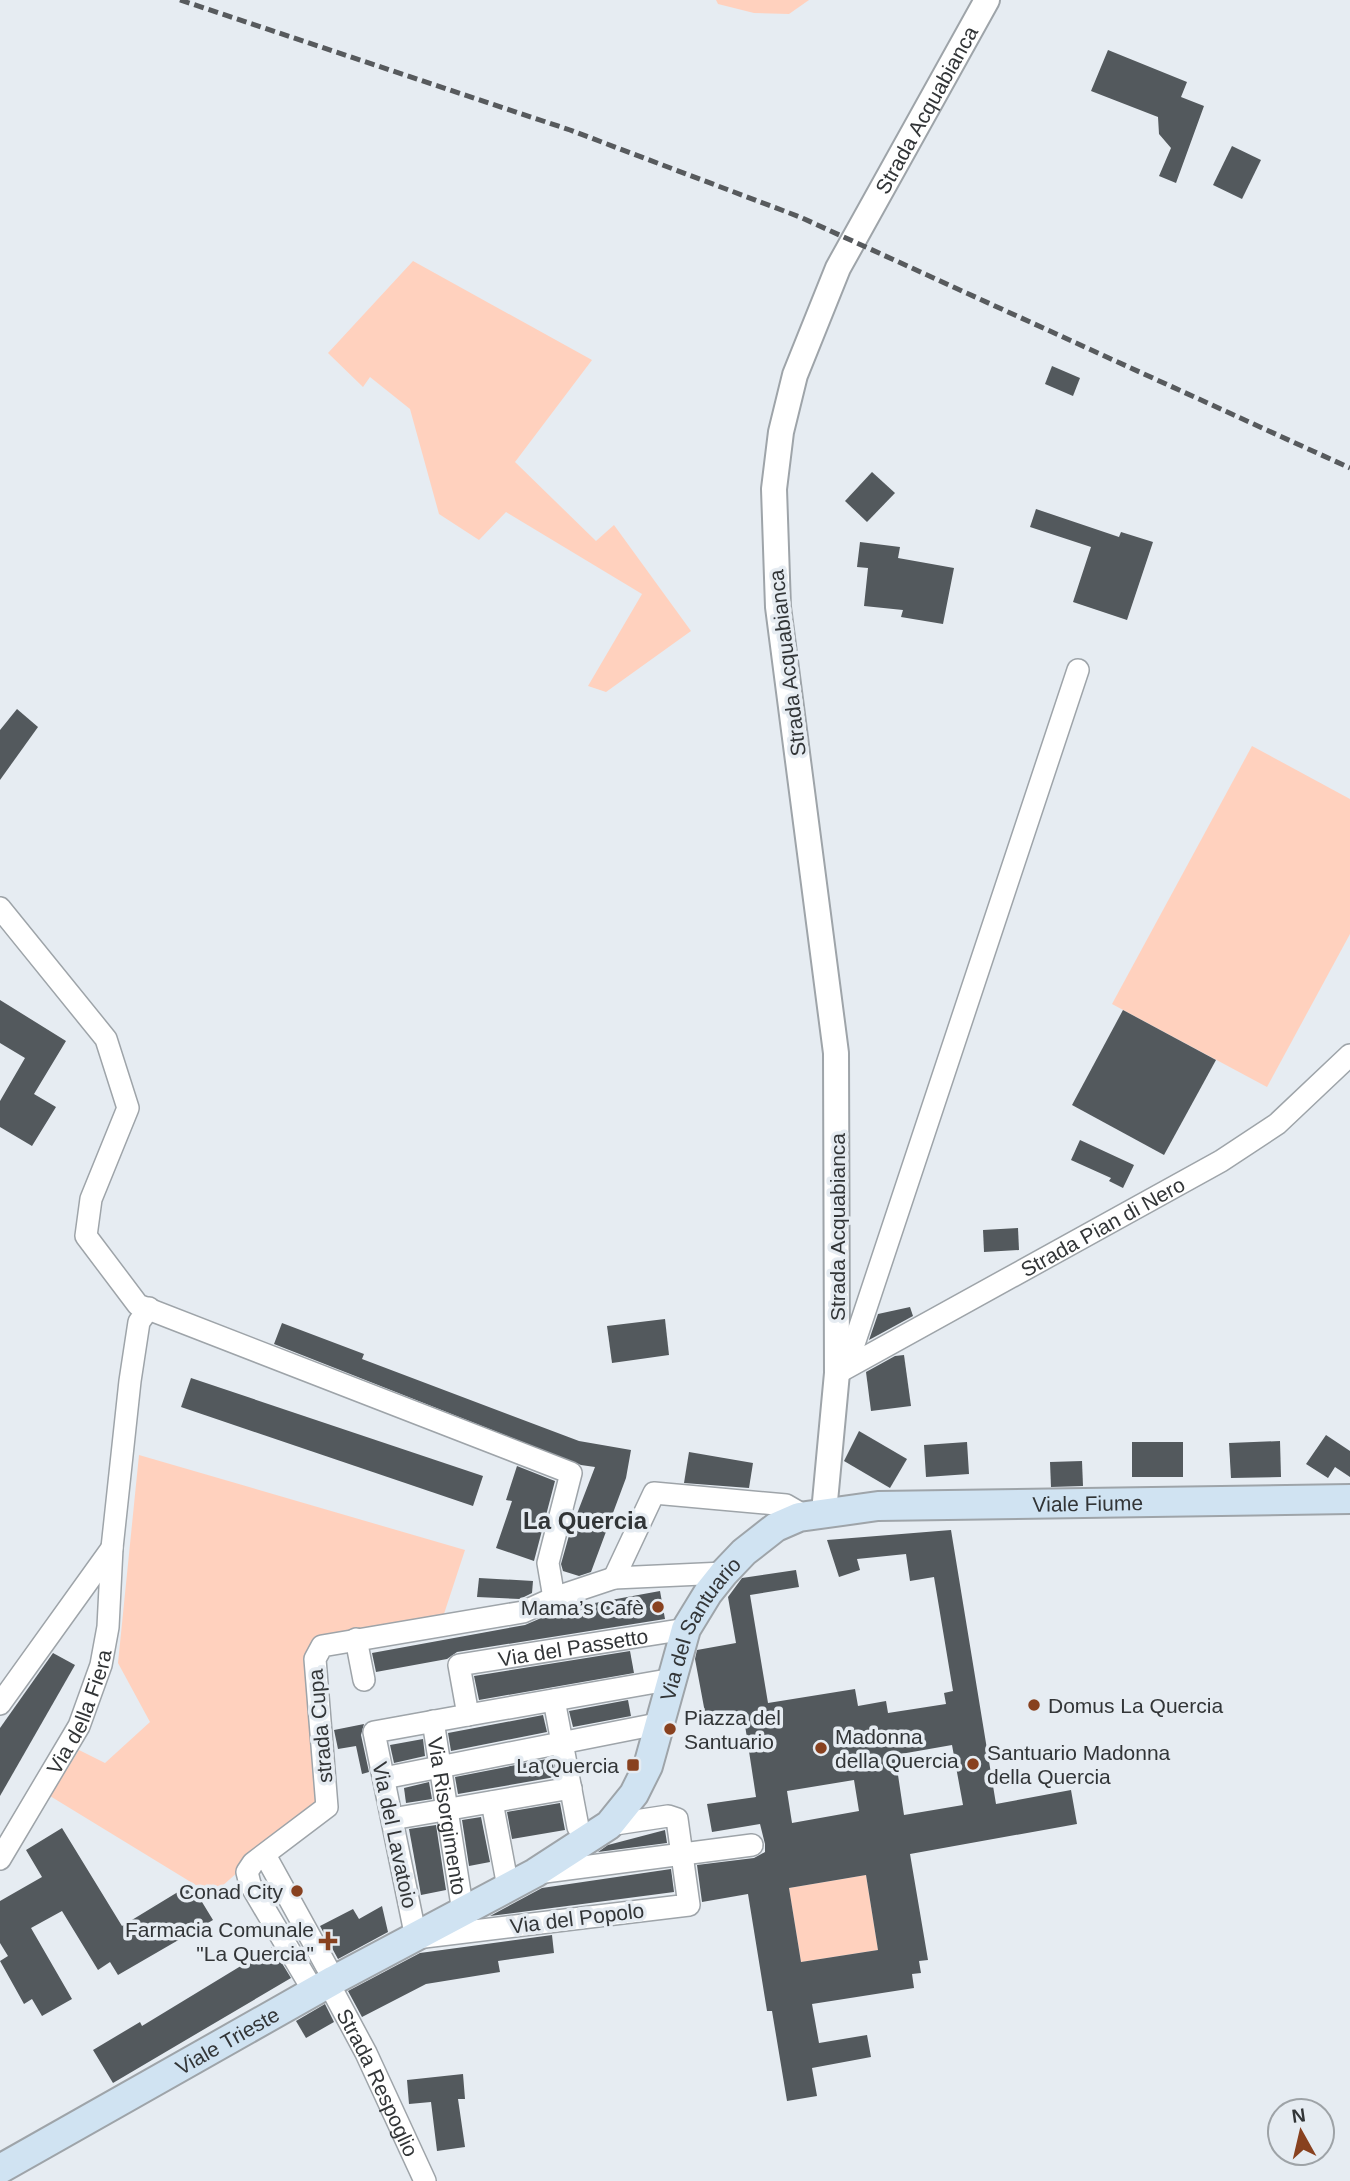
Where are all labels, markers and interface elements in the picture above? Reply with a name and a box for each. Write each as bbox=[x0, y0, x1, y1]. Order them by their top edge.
street label: Strada Acquabianca bbox=[870, 22, 982, 197]
street label: Strada Acquabianca bbox=[764, 568, 810, 758]
street label: Strada Acquabianca bbox=[826, 1133, 849, 1321]
street label: Strada Pian di Nero bbox=[1017, 1172, 1188, 1281]
street label: Viale Fiume bbox=[1032, 1491, 1143, 1515]
district label: La Quercia bbox=[523, 1507, 648, 1534]
street label: Via del Santuario bbox=[655, 1552, 745, 1703]
place label: Mama’s Cafè bbox=[521, 1596, 644, 1619]
marker: Mama’s Cafè bbox=[650, 1599, 666, 1615]
street label: Via del Passetto bbox=[496, 1624, 650, 1670]
street label: Via della Fiera bbox=[42, 1647, 115, 1778]
street label: strada Cupa bbox=[304, 1668, 336, 1784]
place label: Domus La Quercia bbox=[1048, 1694, 1223, 1717]
marker: Domus La Quercia bbox=[1026, 1697, 1042, 1713]
place label: Piazza del Santuario bbox=[684, 1706, 781, 1753]
marker: Piazza del Santuario bbox=[662, 1721, 678, 1737]
place label: Madonna della Quercia bbox=[835, 1725, 959, 1772]
street label: Via Risorgimento bbox=[424, 1735, 472, 1896]
marker: Madonna della Quercia bbox=[813, 1740, 829, 1756]
place label: Santuario Madonna della Quercia bbox=[987, 1741, 1171, 1788]
place label: La Quercia bbox=[516, 1754, 619, 1777]
marker: Santuario Madonna della Quercia bbox=[965, 1756, 981, 1772]
marker: La Quercia bbox=[625, 1757, 641, 1773]
street label: Via del Lavatoio bbox=[368, 1760, 422, 1910]
place label: Conad City bbox=[179, 1880, 283, 1903]
marker: Conad City bbox=[289, 1883, 305, 1899]
street label: Via del Popolo bbox=[509, 1898, 645, 1938]
place label: Farmacia Comunale "La Quercia" bbox=[125, 1918, 314, 1965]
marker: Farmacia Comunale "La Quercia" bbox=[320, 1933, 336, 1949]
street label: Viale Trieste bbox=[171, 2002, 283, 2079]
street label: Strada Respoglio bbox=[333, 2004, 423, 2160]
north arrow bbox=[1266, 2097, 1336, 2167]
text: N bbox=[1290, 2104, 1307, 2127]

